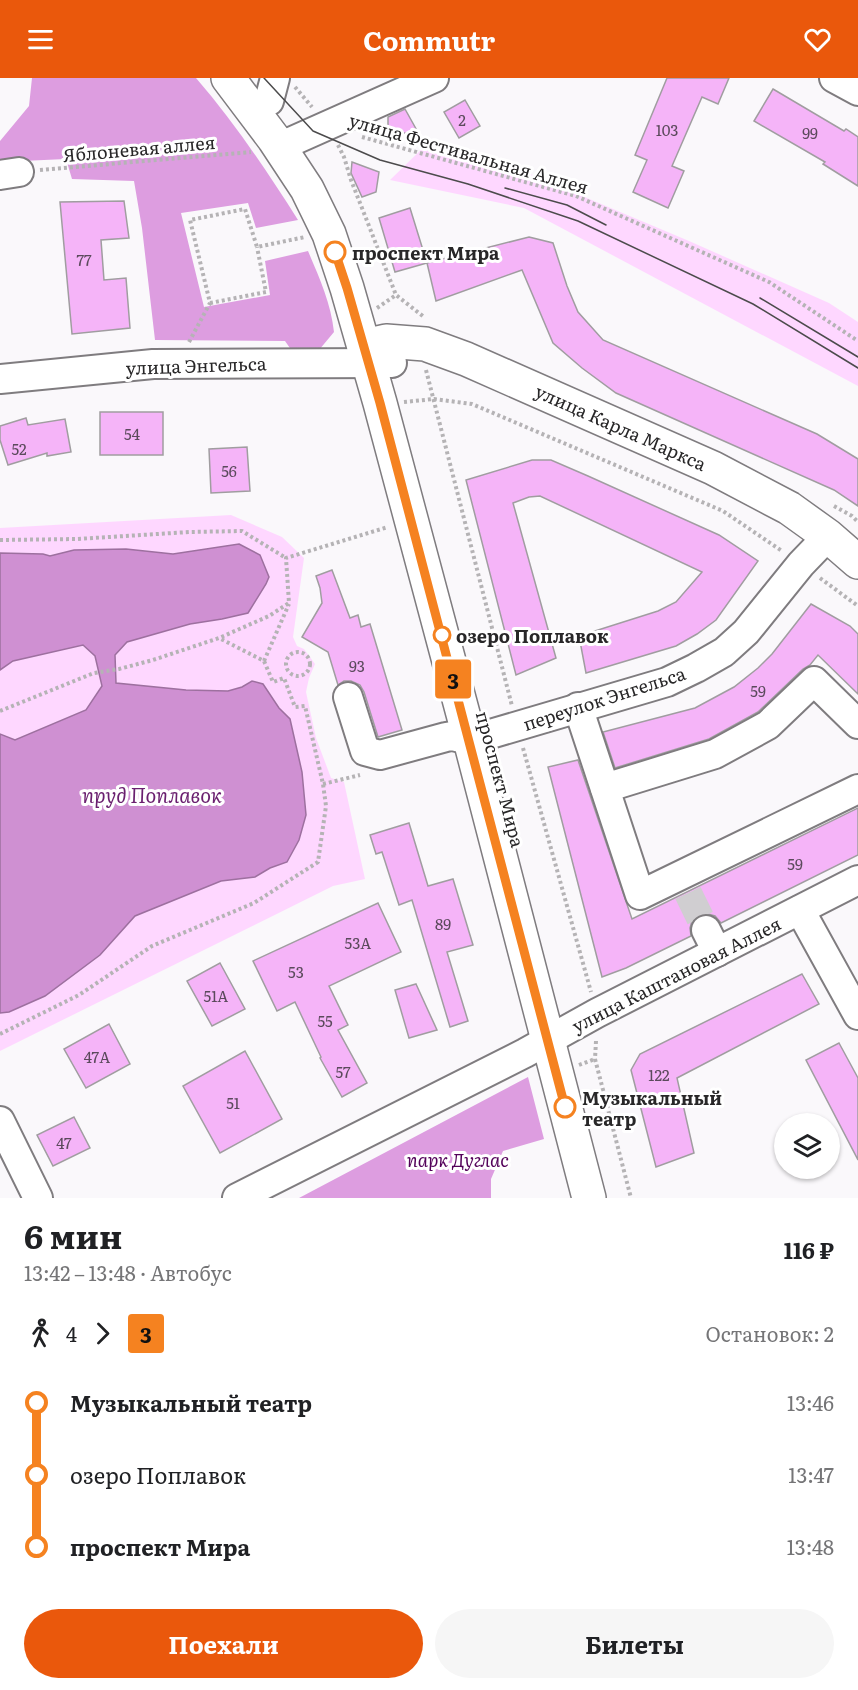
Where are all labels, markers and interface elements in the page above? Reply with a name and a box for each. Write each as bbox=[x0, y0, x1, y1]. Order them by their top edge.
text: Commutr bbox=[363, 19, 495, 59]
icon: menu bbox=[24, 23, 57, 56]
icon: heart bbox=[801, 23, 834, 56]
street label: улица Фестивальная Аллея bbox=[346, 106, 592, 200]
house number: 2 bbox=[458, 108, 466, 131]
house number: 103 bbox=[656, 118, 678, 141]
house number: 99 bbox=[802, 121, 818, 144]
street label: Яблоневая аллея bbox=[62, 128, 216, 168]
place label: проспект Мира bbox=[352, 239, 500, 266]
marker: проспект Мира bbox=[324, 241, 346, 263]
house number: 77 bbox=[76, 248, 92, 271]
street label: улица Энгельса bbox=[125, 349, 267, 381]
street label: улица Карла Маркса bbox=[531, 377, 711, 477]
house number: 54 bbox=[124, 422, 140, 445]
house number: 52 bbox=[11, 437, 27, 460]
house number: 56 bbox=[221, 459, 237, 482]
place label: озеро Поплавок bbox=[456, 622, 609, 649]
marker: озеро Поплавок bbox=[433, 626, 451, 644]
house number: 93 bbox=[349, 654, 365, 677]
street label: переулок Энгельса bbox=[519, 659, 689, 737]
line badge: 3 bbox=[434, 660, 472, 698]
text: 3 bbox=[447, 664, 459, 695]
house number: 59 bbox=[750, 679, 766, 702]
street label: проспект Мира bbox=[470, 708, 532, 850]
water label: пруд Поплавок bbox=[82, 779, 222, 809]
house number: 59 bbox=[787, 852, 803, 875]
street label: улица Каштановая Аллея bbox=[567, 909, 785, 1039]
house number: 89 bbox=[435, 912, 451, 935]
house number: 53А bbox=[345, 931, 371, 954]
house number: 53 bbox=[288, 960, 304, 983]
house number: 51А bbox=[204, 984, 228, 1007]
house number: 55 bbox=[317, 1009, 333, 1032]
house number: 47А bbox=[84, 1045, 110, 1068]
house number: 57 bbox=[335, 1060, 351, 1083]
house number: 122 bbox=[648, 1063, 670, 1086]
place label: Музыкальный театр bbox=[582, 1084, 722, 1132]
house number: 51 bbox=[226, 1091, 240, 1114]
marker: Музыкальный театр bbox=[554, 1096, 576, 1118]
map controls bbox=[774, 1113, 840, 1179]
button: layers bbox=[774, 1113, 840, 1179]
house number: 47 bbox=[56, 1131, 72, 1154]
park label: парк Дуглас bbox=[407, 1146, 509, 1173]
text: 6 мин bbox=[24, 1210, 122, 1259]
text: 116 ₽ bbox=[784, 1233, 834, 1266]
text: 13:42 – 13:48 · Автобус bbox=[24, 1257, 232, 1287]
icon: walk bbox=[24, 1317, 57, 1350]
icon: forward bbox=[86, 1317, 119, 1350]
text: 4 bbox=[66, 1318, 77, 1348]
text: 3 bbox=[140, 1318, 152, 1349]
text: Остановок: 2 bbox=[705, 1318, 834, 1348]
text: Музыкальный театр bbox=[70, 1386, 312, 1419]
text: 13:46 bbox=[787, 1387, 834, 1417]
text: озеро Поплавок bbox=[70, 1458, 246, 1491]
text: 13:47 bbox=[788, 1459, 834, 1489]
text: проспект Мира bbox=[70, 1530, 250, 1563]
text: 13:48 bbox=[787, 1531, 834, 1561]
button: Поехали bbox=[24, 1609, 423, 1678]
button: Билеты bbox=[435, 1609, 834, 1678]

